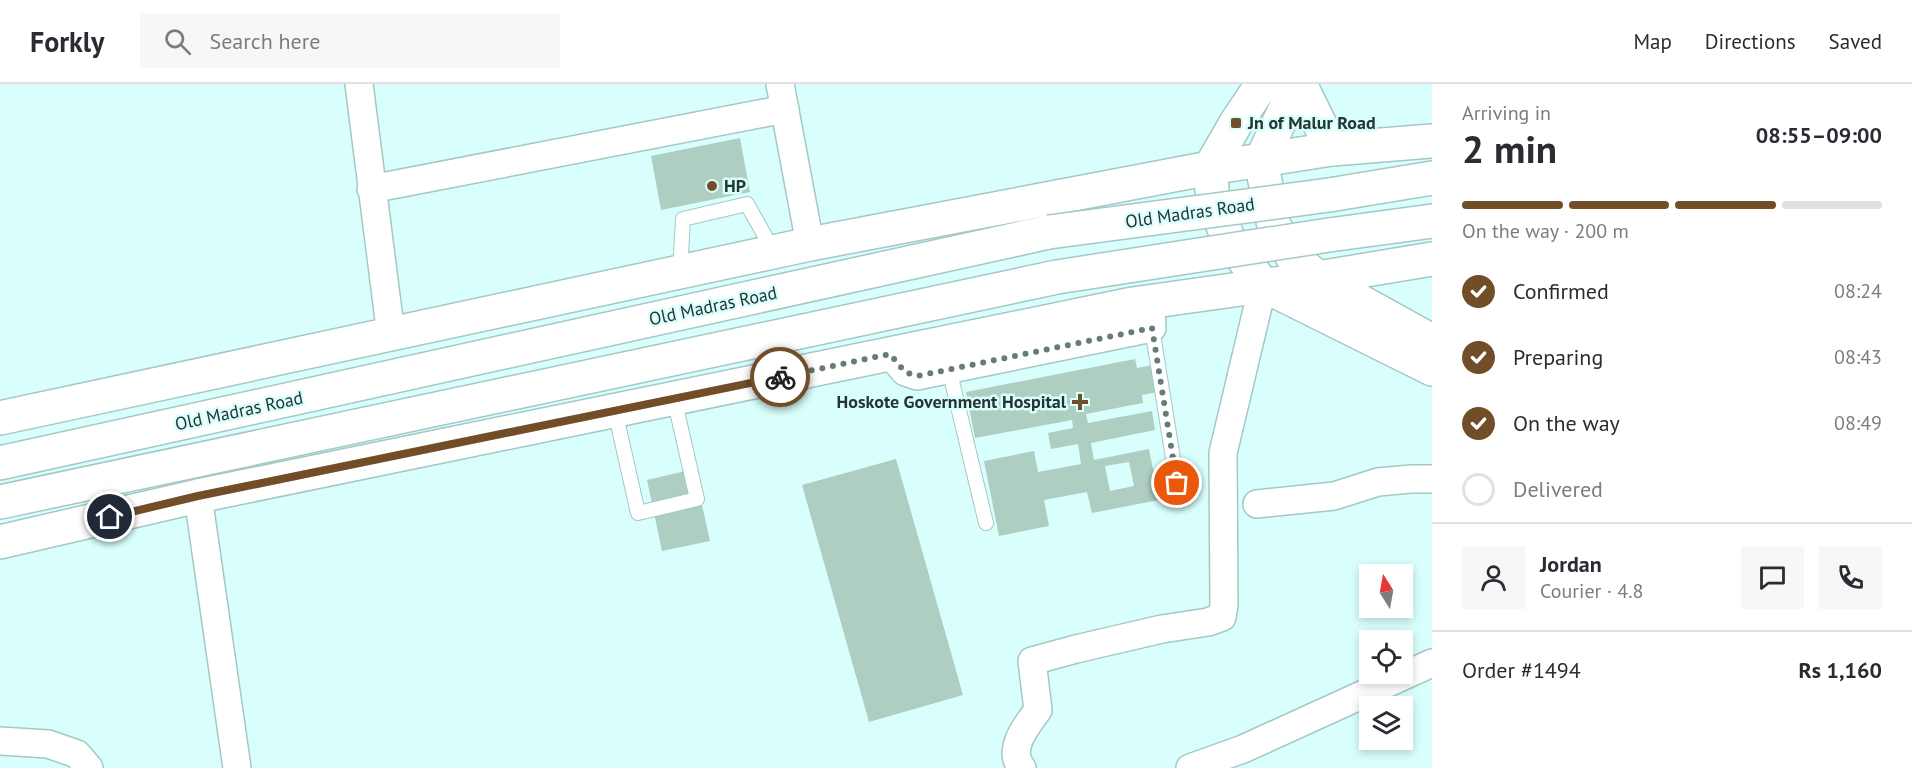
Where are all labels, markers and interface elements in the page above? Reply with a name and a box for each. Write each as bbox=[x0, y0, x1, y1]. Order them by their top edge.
search box bbox=[140, 14, 560, 68]
text: Forkly bbox=[30, 23, 104, 60]
icon: search bbox=[161, 25, 194, 58]
text: Search here bbox=[209, 27, 320, 55]
text: Map bbox=[1633, 28, 1672, 55]
text: Directions bbox=[1705, 28, 1796, 55]
text: Saved bbox=[1829, 28, 1882, 55]
text: Arriving in bbox=[1462, 100, 1551, 126]
place label: Jn of Malur Road bbox=[1247, 111, 1376, 134]
marker: Jn of Malur Road bbox=[1229, 116, 1243, 130]
text: 08:55–09:00 bbox=[1756, 121, 1882, 149]
text: 2 min bbox=[1462, 123, 1557, 174]
place label: HP bbox=[724, 174, 746, 197]
marker: HP bbox=[705, 179, 719, 193]
street label: Old Madras Road bbox=[1124, 192, 1256, 233]
text: On the way · 200 m bbox=[1462, 218, 1629, 244]
icon: check bbox=[1462, 275, 1495, 308]
text: Confirmed bbox=[1513, 277, 1609, 305]
text: 08:24 bbox=[1834, 278, 1882, 304]
street label: Old Madras Road bbox=[647, 281, 779, 330]
icon: check bbox=[1462, 341, 1495, 374]
text: Preparing bbox=[1513, 343, 1603, 371]
text: 08:43 bbox=[1834, 344, 1882, 370]
courier bbox=[750, 347, 810, 407]
icon: bike bbox=[764, 361, 797, 394]
street label: Old Madras Road bbox=[173, 386, 305, 435]
place label: Hoskote Government Hospital bbox=[837, 390, 1067, 413]
marker: Hoskote Government Hospital bbox=[1071, 393, 1089, 411]
icon: check bbox=[1462, 407, 1495, 440]
text: On the way bbox=[1513, 409, 1620, 437]
text: 08:49 bbox=[1834, 410, 1882, 436]
pin bbox=[1151, 457, 1202, 508]
icon: bag bbox=[1160, 466, 1193, 499]
text: Delivered bbox=[1513, 475, 1603, 503]
pin bbox=[84, 491, 135, 542]
icon: home bbox=[93, 500, 126, 533]
button: person bbox=[1462, 546, 1525, 609]
button: chat bbox=[1741, 546, 1804, 609]
button: phone bbox=[1819, 546, 1882, 609]
text: Jordan bbox=[1540, 550, 1602, 578]
north arrow bbox=[1359, 564, 1413, 618]
map controls bbox=[1359, 564, 1413, 750]
text: Courier · 4.8 bbox=[1540, 578, 1643, 604]
button: locate bbox=[1359, 630, 1413, 684]
text: Order #1494 bbox=[1462, 656, 1581, 684]
text: Rs 1,160 bbox=[1798, 656, 1882, 684]
button: layers bbox=[1359, 696, 1413, 750]

